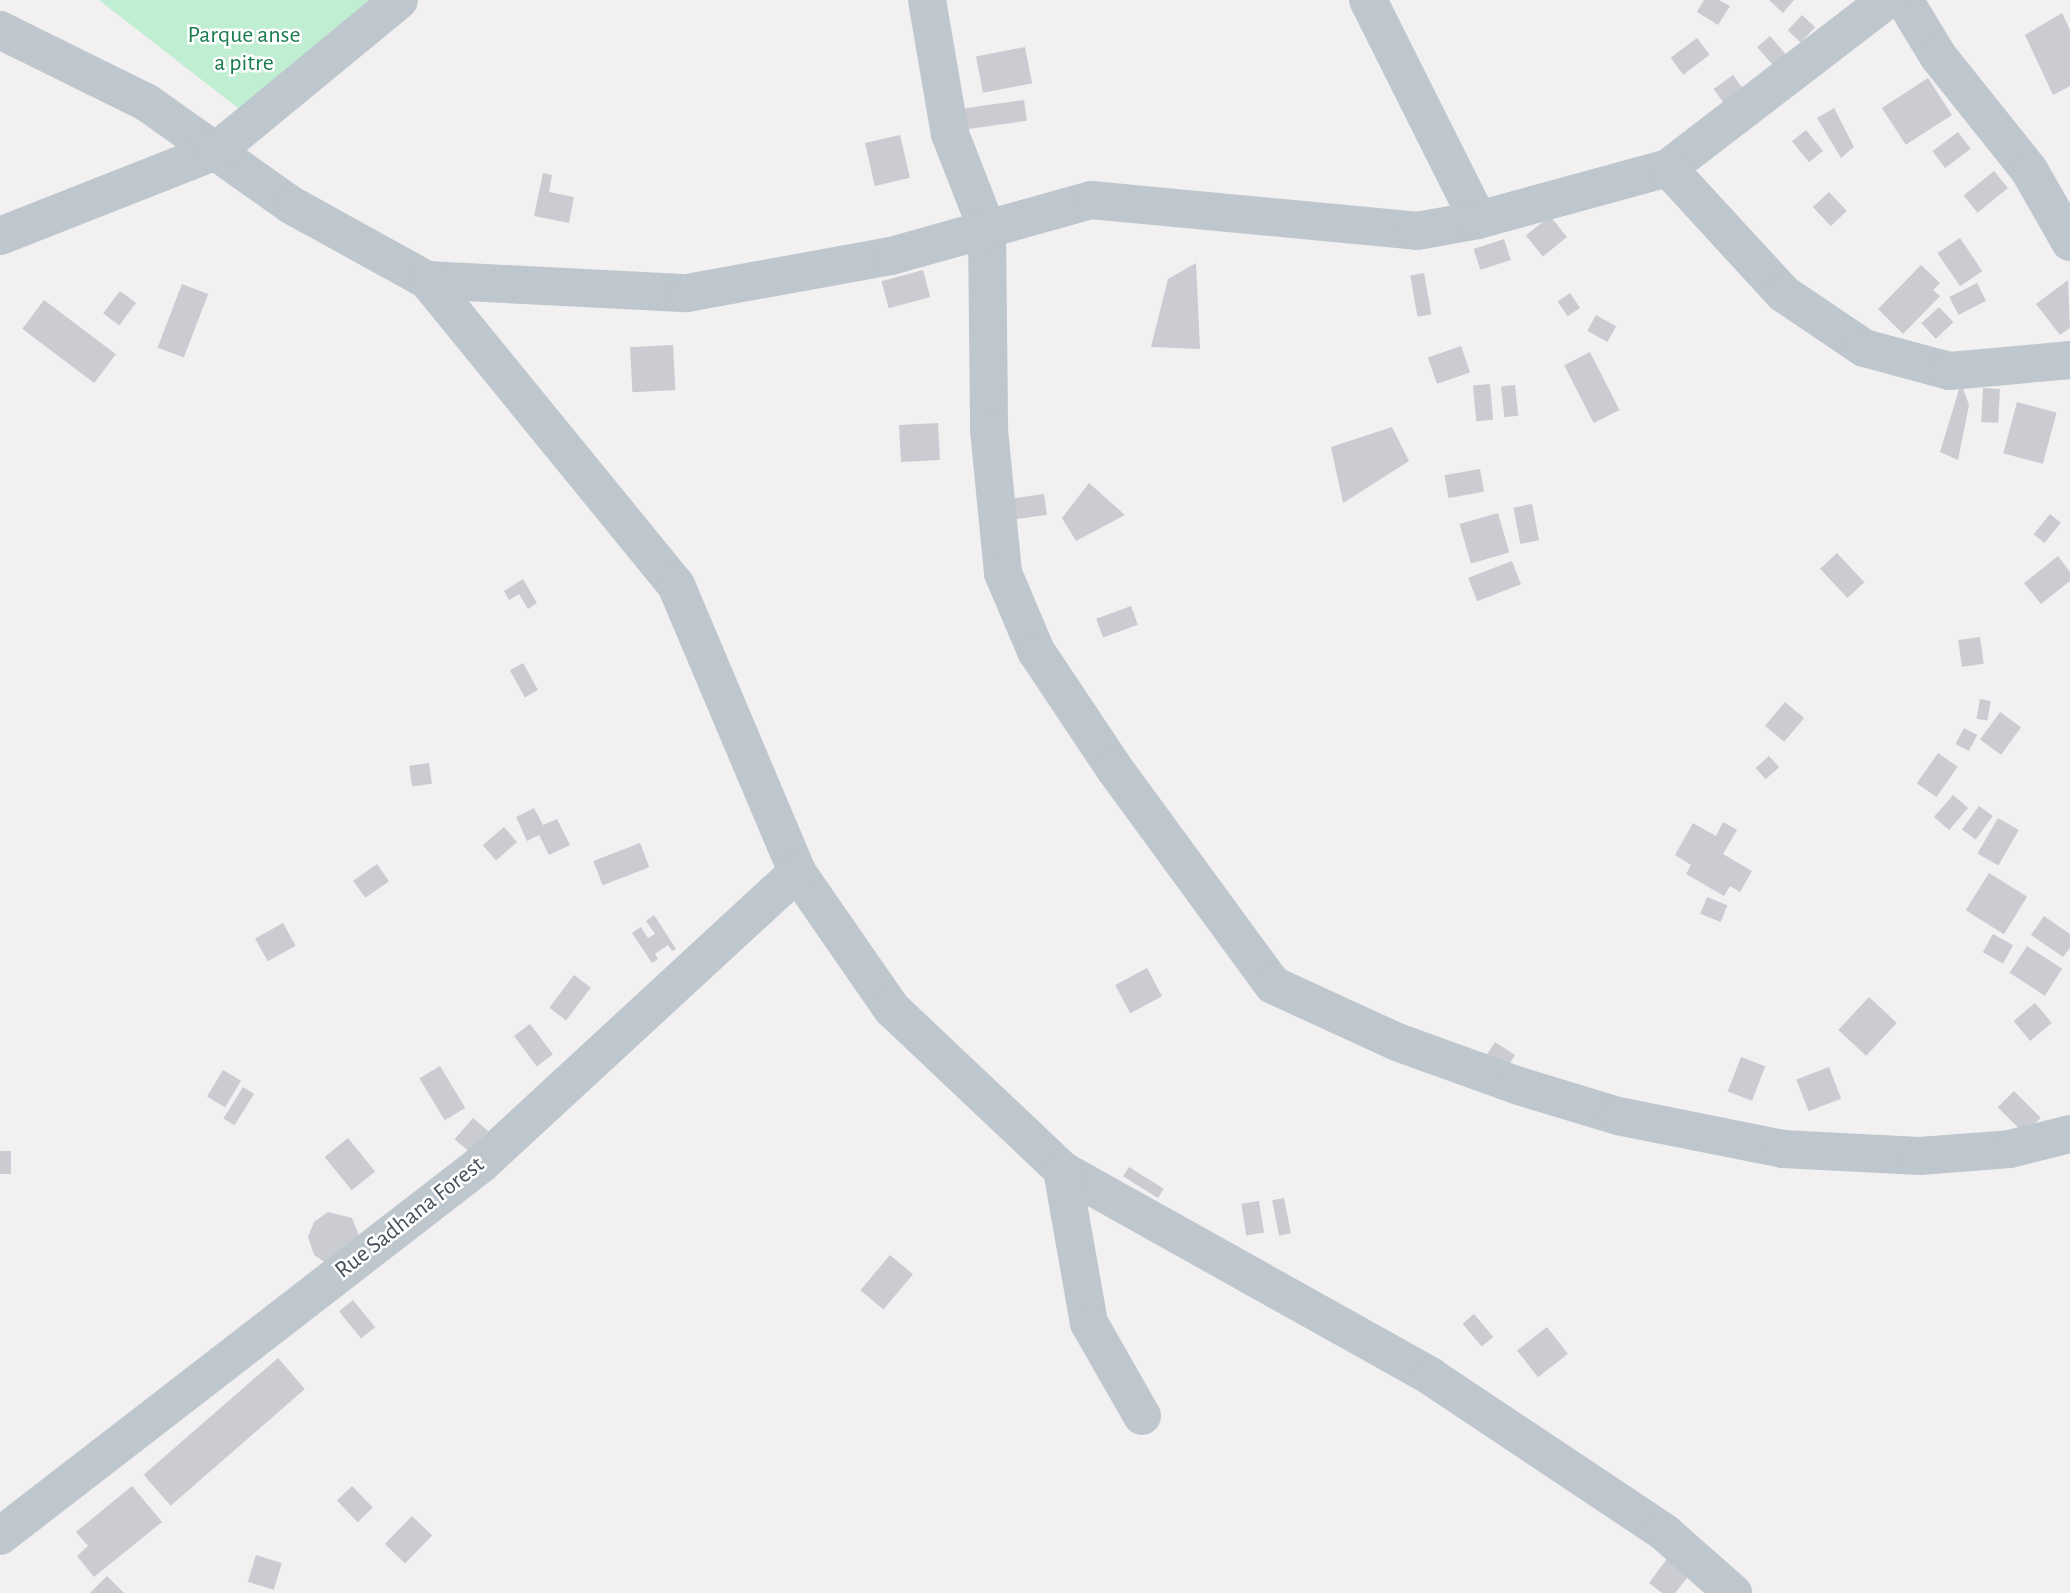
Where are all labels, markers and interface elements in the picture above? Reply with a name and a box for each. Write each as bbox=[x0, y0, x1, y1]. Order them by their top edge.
park label: Parque anse a pitre bbox=[187, 22, 301, 78]
street label: Rue Sadhana Forest bbox=[330, 1151, 490, 1285]

